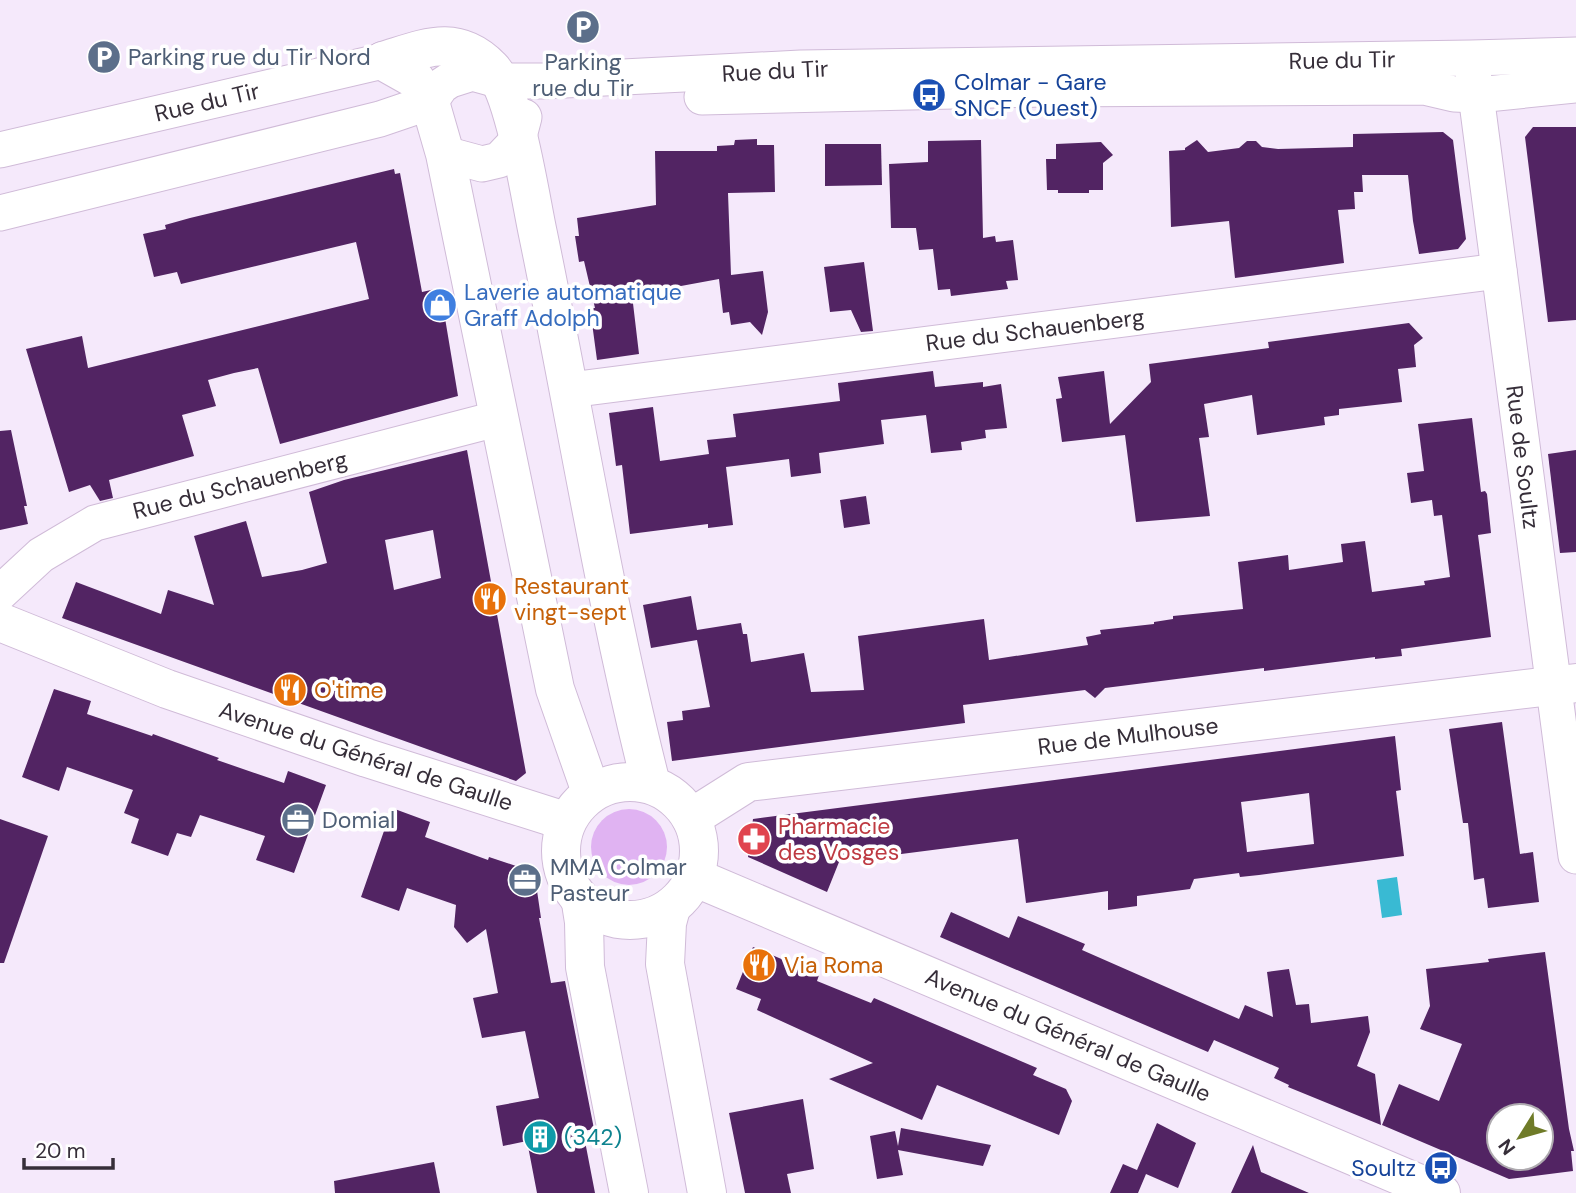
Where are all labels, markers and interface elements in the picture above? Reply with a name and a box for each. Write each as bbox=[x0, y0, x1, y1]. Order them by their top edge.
parking icon: Parking rue du Tir bbox=[564, 8, 602, 46]
parking icon: Parking rue du Tir Nord bbox=[85, 38, 123, 76]
place label: Parking rue du Tir Nord bbox=[128, 42, 371, 72]
street label: Rue du Tir bbox=[1288, 44, 1396, 76]
place label: Parking rue du Tir bbox=[532, 47, 634, 103]
street label: Rue du Tir bbox=[721, 53, 829, 89]
place label: Colmar - Gare SNCF (Ouest) bbox=[954, 67, 1107, 123]
street label: Rue du Tir bbox=[152, 75, 262, 129]
bus stop icon: Colmar - Gare SNCF (Ouest) bbox=[910, 76, 948, 114]
place label: Laverie automatique Graff Adolph bbox=[464, 277, 682, 333]
shop icon: Laverie automatique Graff Adolph bbox=[421, 286, 459, 324]
street label: Rue du Schauenberg bbox=[924, 302, 1146, 358]
street label: Rue de Soultz bbox=[1499, 383, 1547, 531]
street label: Rue du Schauenberg bbox=[130, 444, 350, 526]
place label: Restaurant vingt-sept bbox=[514, 571, 629, 627]
restaurant icon: Restaurant vingt-sept bbox=[471, 580, 509, 618]
restaurant icon: O'time bbox=[271, 671, 309, 709]
place label: O'time bbox=[314, 675, 384, 705]
street label: Avenue du Général de Gaulle bbox=[215, 694, 517, 818]
street label: Rue de Mulhouse bbox=[1036, 710, 1220, 762]
office icon: Domial bbox=[279, 801, 317, 839]
place label: Domial bbox=[322, 805, 395, 835]
place label: Pharmacie des Vosges bbox=[778, 811, 899, 867]
pharmacy icon: Pharmacie des Vosges bbox=[735, 820, 773, 858]
place label: MMA Colmar Pasteur bbox=[550, 852, 687, 908]
office icon: MMA Colmar Pasteur bbox=[506, 861, 544, 899]
restaurant icon: Via Roma bbox=[740, 946, 778, 984]
place label: Via Roma bbox=[784, 950, 883, 980]
street label: Avenue du Général de Gaulle bbox=[921, 961, 1215, 1109]
north arrow bbox=[1485, 1102, 1555, 1172]
building icon: (342) bbox=[521, 1118, 559, 1156]
place label: (342) bbox=[564, 1122, 622, 1152]
scale bar bbox=[24, 1126, 114, 1170]
text: N bbox=[1493, 1134, 1521, 1160]
text: 20 m bbox=[35, 1137, 86, 1165]
bus stop icon: Soultz bbox=[1422, 1149, 1460, 1187]
place label: Soultz bbox=[1351, 1153, 1416, 1183]

